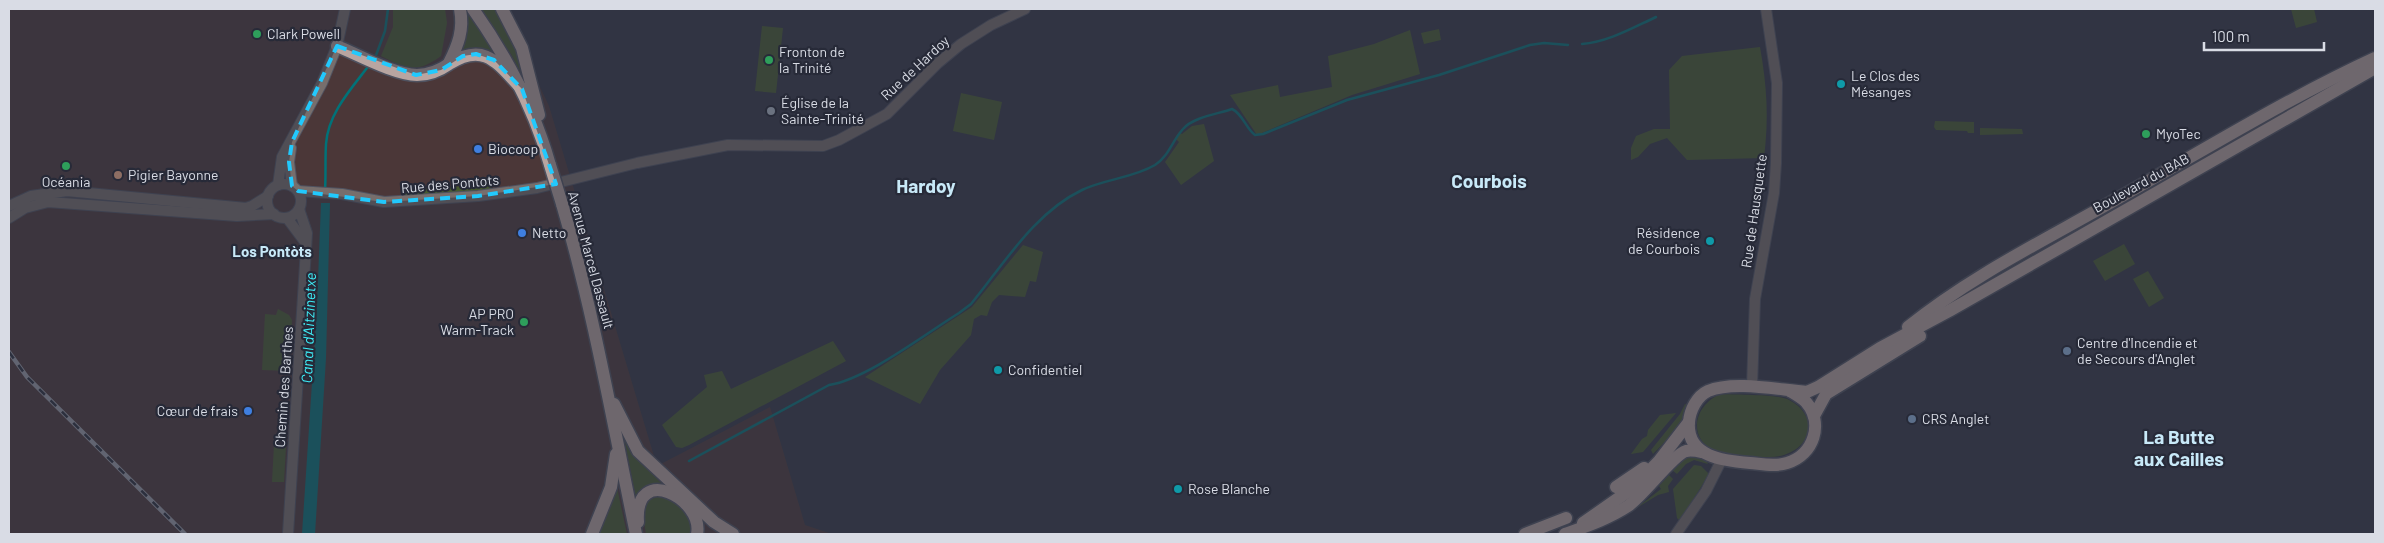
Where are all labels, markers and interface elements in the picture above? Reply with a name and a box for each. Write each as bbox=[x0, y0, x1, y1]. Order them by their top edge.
scale bar bbox=[2204, 20, 2324, 52]
place label: Clark Powell bbox=[267, 25, 340, 42]
text: 100 m bbox=[2212, 27, 2250, 45]
marker: Clark Powell bbox=[251, 28, 263, 40]
street label: Rue de Hardoy bbox=[877, 31, 953, 104]
place label: Fronton de la Trinité bbox=[779, 43, 845, 76]
marker: Fronton de la Trinité bbox=[763, 54, 775, 66]
place label: Le Clos des Mésanges bbox=[1851, 67, 1920, 100]
marker: Le Clos des Mésanges bbox=[1835, 78, 1847, 90]
place label: Église de la Sainte-Trinité bbox=[781, 94, 864, 127]
marker: Église de la Sainte-Trinité bbox=[765, 105, 777, 117]
place label: MyoTec bbox=[2156, 125, 2201, 142]
marker: MyoTec bbox=[2140, 128, 2152, 140]
place label: Biocoop bbox=[488, 140, 538, 157]
marker: Biocoop bbox=[472, 143, 484, 155]
street label: Boulevard du BAB bbox=[2090, 149, 2192, 216]
street label: Rue de Hausquette bbox=[1737, 153, 1770, 269]
marker: Océania bbox=[60, 160, 72, 172]
place label: Pigier Bayonne bbox=[128, 166, 218, 183]
marker: Pigier Bayonne bbox=[112, 169, 124, 181]
district label: Courbois bbox=[1451, 169, 1527, 192]
street label: Rue des Pontots bbox=[400, 171, 500, 196]
place label: Océania bbox=[42, 173, 90, 190]
district label: Hardoy bbox=[896, 174, 956, 197]
street label: Avenue Marcel Dassault bbox=[565, 189, 618, 331]
place label: Netto bbox=[532, 224, 566, 241]
place label: Résidence de Courbois bbox=[1628, 224, 1700, 257]
marker: Netto bbox=[516, 227, 528, 239]
marker: Résidence de Courbois bbox=[1704, 235, 1716, 247]
district label: Los Pontòts bbox=[232, 242, 312, 260]
water label: Canal d'Aitzinetxe bbox=[297, 272, 319, 384]
place label: AP PRO Warm-Track bbox=[440, 305, 514, 338]
marker: AP PRO Warm-Track bbox=[518, 316, 530, 328]
street label: Chemin des Barthes bbox=[271, 326, 296, 448]
place label: Centre d'Incendie et de Secours d'Anglet bbox=[2077, 334, 2198, 367]
marker: Centre d'Incendie et de Secours d'Anglet bbox=[2061, 345, 2073, 357]
place label: Confidentiel bbox=[1008, 361, 1082, 378]
marker: Confidentiel bbox=[992, 364, 1004, 376]
place label: Cœur de frais bbox=[157, 402, 238, 419]
marker: Cœur de frais bbox=[242, 405, 254, 417]
place label: CRS Anglet bbox=[1922, 410, 1989, 427]
marker: CRS Anglet bbox=[1906, 413, 1918, 425]
district label: La Butte aux Cailles bbox=[2134, 425, 2224, 470]
place label: Rose Blanche bbox=[1188, 480, 1270, 497]
marker: Rose Blanche bbox=[1172, 483, 1184, 495]

